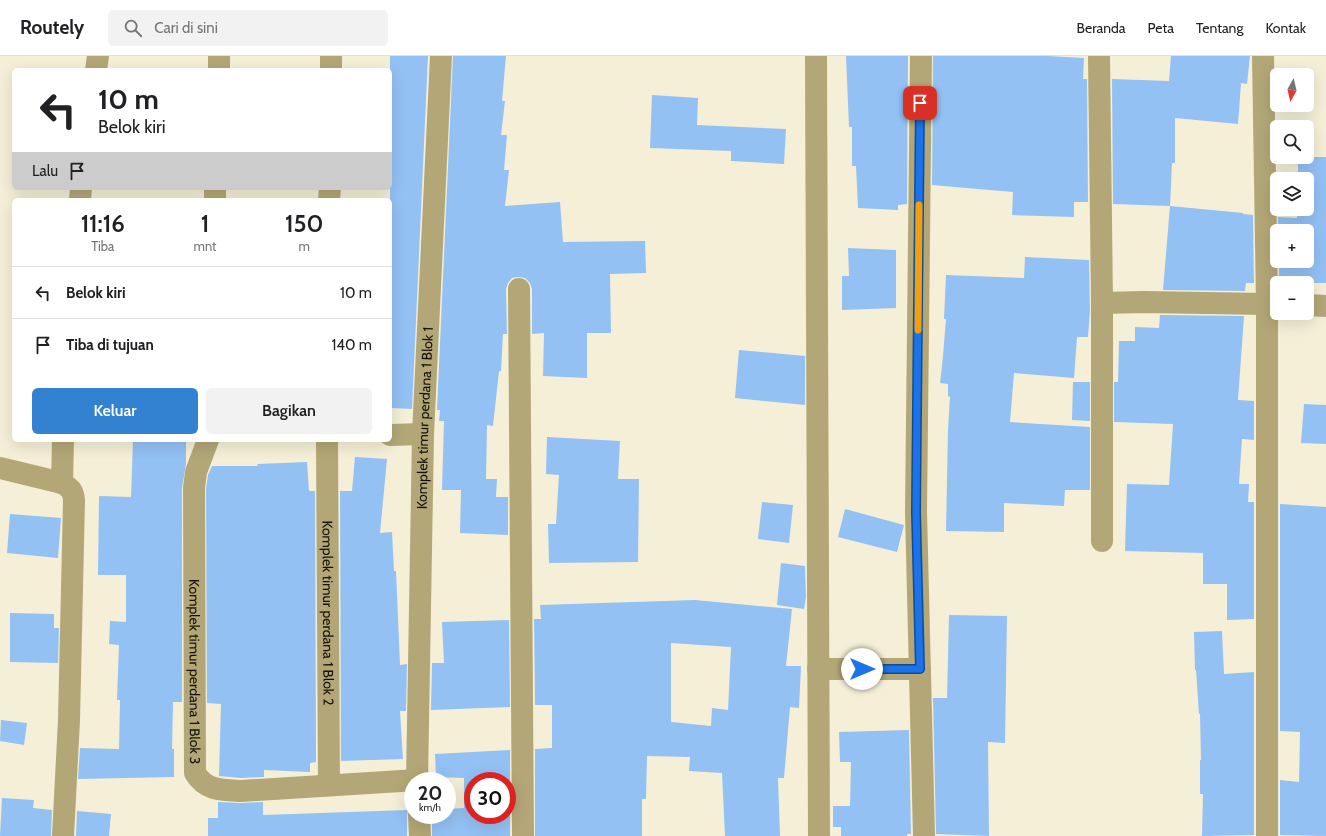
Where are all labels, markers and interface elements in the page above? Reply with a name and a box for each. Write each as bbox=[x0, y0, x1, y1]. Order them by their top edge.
search box bbox=[108, 10, 388, 46]
text: Routely bbox=[20, 16, 84, 39]
icon: search bbox=[122, 17, 144, 39]
text: Cari di sini bbox=[154, 19, 218, 37]
text: Beranda bbox=[1077, 19, 1126, 37]
text: Peta bbox=[1148, 19, 1174, 37]
text: Tentang bbox=[1196, 19, 1243, 37]
text: Kontak bbox=[1265, 19, 1306, 37]
north arrow bbox=[1270, 68, 1314, 112]
map controls bbox=[1270, 68, 1314, 320]
text: 10 m bbox=[98, 82, 159, 116]
icon: left bbox=[32, 84, 84, 136]
pin bbox=[903, 86, 937, 120]
icon: arrive bbox=[909, 92, 931, 114]
text: Belok kiri bbox=[98, 116, 166, 138]
button: search bbox=[1270, 120, 1314, 164]
icon: arrive bbox=[66, 160, 88, 182]
text: Lalu bbox=[32, 162, 58, 180]
button: layers bbox=[1270, 172, 1314, 216]
text: 11:16 bbox=[81, 209, 125, 238]
text: 1 bbox=[201, 209, 209, 238]
text: 150 bbox=[285, 209, 323, 238]
button: + bbox=[1270, 224, 1314, 268]
text: Tiba bbox=[91, 238, 114, 254]
text: mnt bbox=[193, 238, 216, 254]
text: m bbox=[299, 238, 310, 254]
button: − bbox=[1270, 276, 1314, 320]
icon: left bbox=[32, 282, 54, 304]
text: Belok kiri bbox=[66, 284, 126, 302]
text: 10 m bbox=[340, 284, 372, 302]
street label: Komplek timur perdana 1 Blok 1 bbox=[413, 327, 437, 509]
icon: arrive bbox=[32, 334, 54, 356]
text: Tiba di tujuan bbox=[66, 336, 154, 354]
text: 140 m bbox=[331, 336, 372, 354]
button: Keluar bbox=[32, 388, 198, 434]
button: Bagikan bbox=[206, 388, 372, 434]
street label: Komplek timur perdana 1 Blok 2 bbox=[318, 520, 338, 706]
street label: Komplek timur perdana 1 Blok 3 bbox=[185, 579, 204, 764]
position arrow bbox=[841, 648, 883, 690]
speed limit sign: 30 bbox=[464, 772, 516, 824]
text: 20 bbox=[418, 781, 442, 805]
text: km/h bbox=[419, 801, 441, 814]

